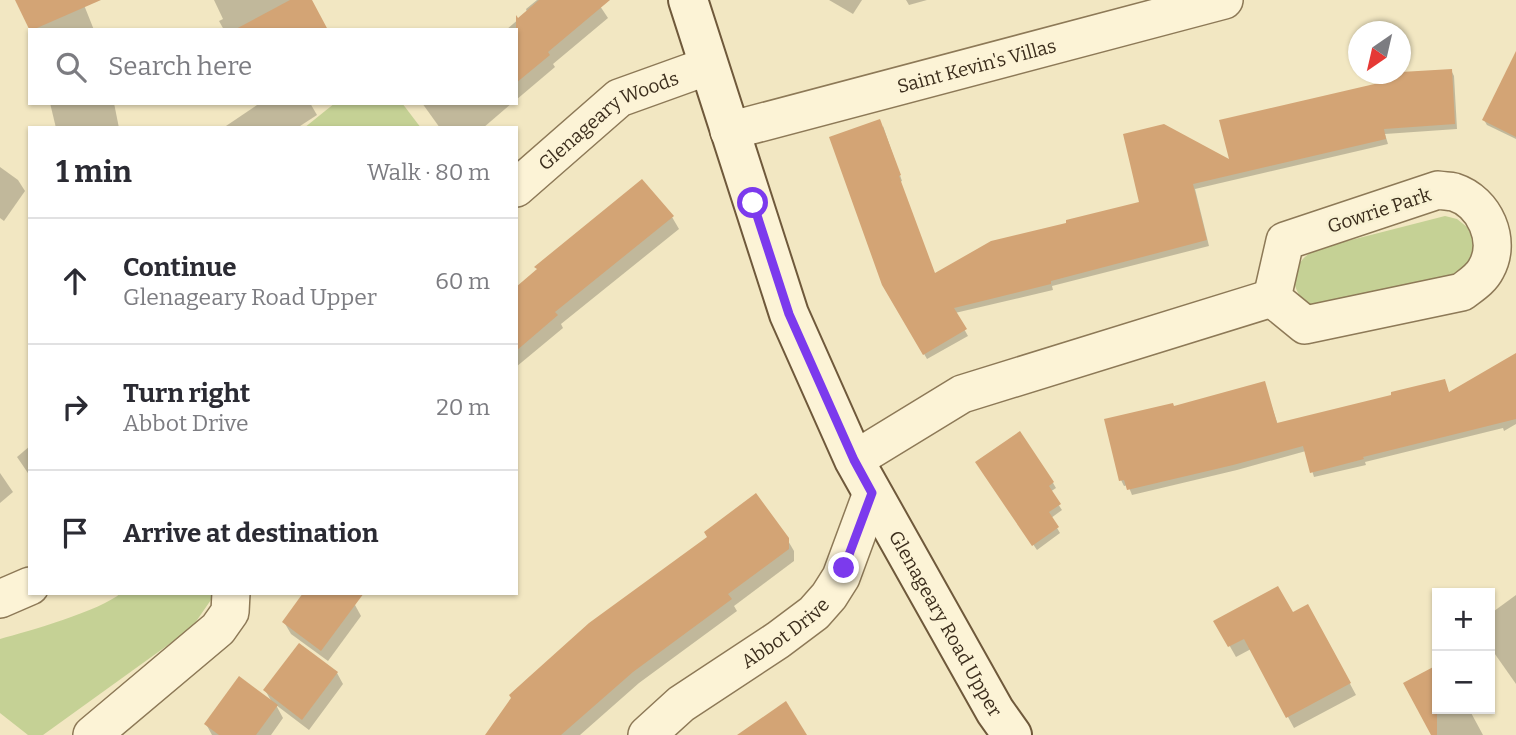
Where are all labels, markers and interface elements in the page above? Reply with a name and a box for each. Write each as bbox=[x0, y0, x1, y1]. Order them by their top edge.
north arrow bbox=[1348, 21, 1411, 84]
search box bbox=[28, 28, 518, 105]
street label: Saint Kevin's Villas bbox=[895, 34, 1059, 98]
icon: search bbox=[52, 48, 90, 86]
text: Search here bbox=[108, 51, 252, 82]
street label: Glenageary Woods bbox=[534, 67, 682, 175]
text: 1 min bbox=[56, 154, 132, 190]
text: Walk · 80 m bbox=[367, 158, 490, 186]
street label: Gowrie Park bbox=[1324, 183, 1434, 238]
route start bbox=[737, 187, 768, 218]
text: Continue bbox=[123, 252, 237, 283]
icon: ahead bbox=[56, 262, 94, 300]
text: 60 m bbox=[435, 267, 490, 295]
text: Glenageary Road Upper bbox=[123, 283, 377, 311]
text: Turn right bbox=[123, 378, 250, 409]
icon: right bbox=[56, 388, 94, 426]
text: 20 m bbox=[436, 393, 490, 421]
text: Abbot Drive bbox=[123, 409, 248, 437]
icon: arrive bbox=[56, 514, 94, 552]
text: Arrive at destination bbox=[123, 518, 378, 549]
street label: Glenageary Road Upper bbox=[884, 526, 1007, 722]
route end bbox=[828, 552, 859, 583]
map controls bbox=[1432, 588, 1495, 714]
button: + bbox=[1432, 588, 1495, 651]
street label: Abbot Drive bbox=[737, 593, 834, 673]
button: − bbox=[1432, 651, 1495, 714]

